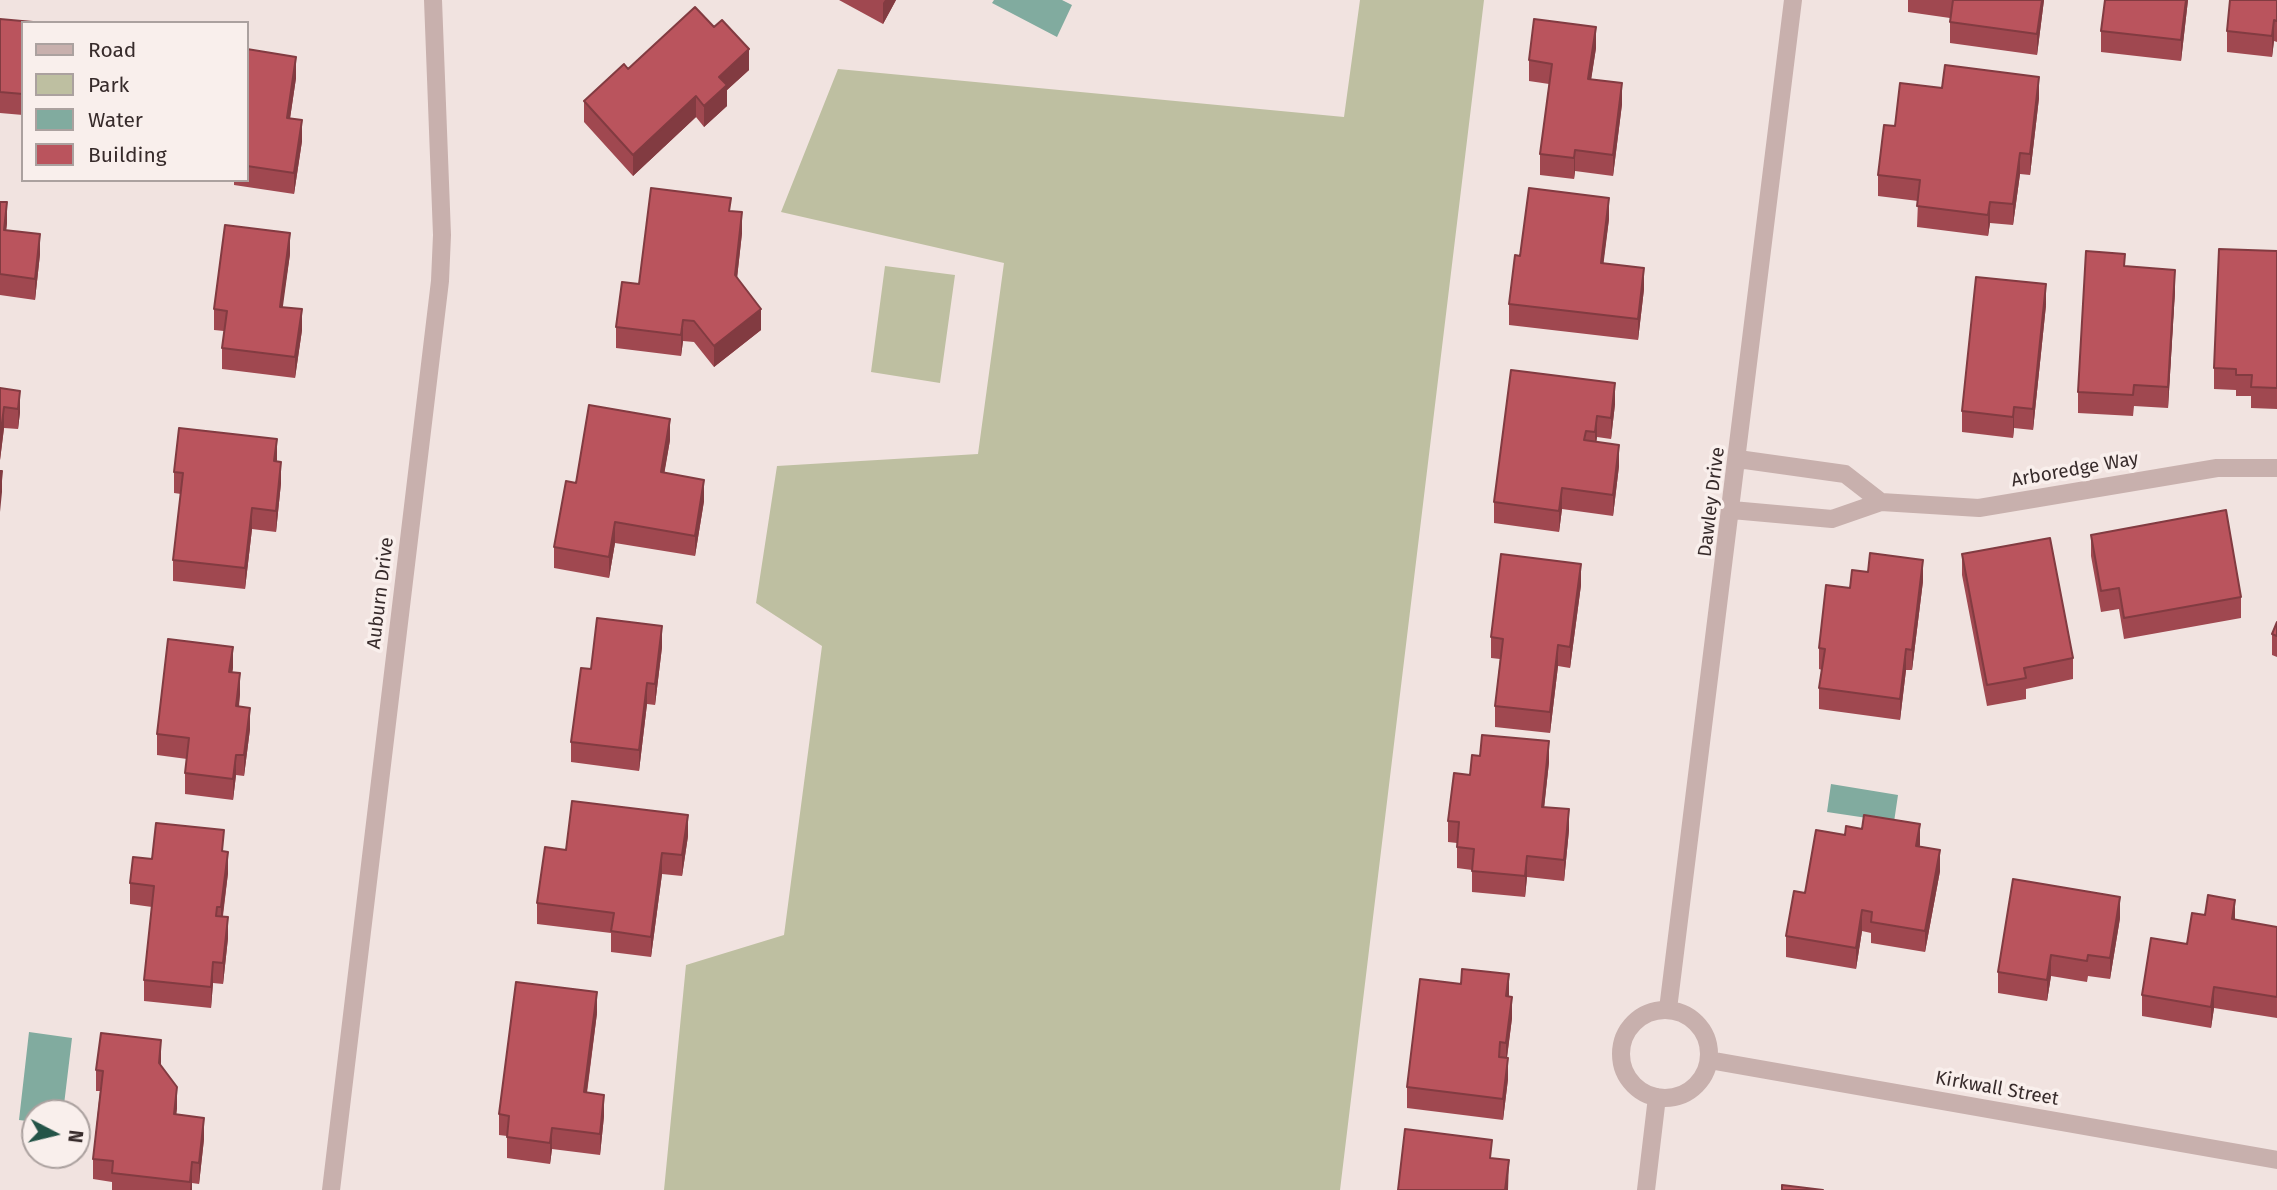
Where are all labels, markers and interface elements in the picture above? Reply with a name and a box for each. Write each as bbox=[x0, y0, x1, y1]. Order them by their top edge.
legend bbox=[21, 21, 248, 182]
text: Road bbox=[88, 37, 136, 63]
text: Park bbox=[88, 72, 129, 98]
text: Water bbox=[88, 107, 143, 133]
text: Building bbox=[88, 142, 167, 168]
street label: Dawley Drive bbox=[1694, 446, 1730, 558]
street label: Arboredge Way bbox=[2010, 448, 2140, 492]
street label: Auburn Drive bbox=[363, 536, 399, 650]
street label: Kirkwall Street bbox=[1934, 1067, 2060, 1111]
north arrow bbox=[21, 1099, 91, 1169]
text: N bbox=[63, 1129, 88, 1144]

